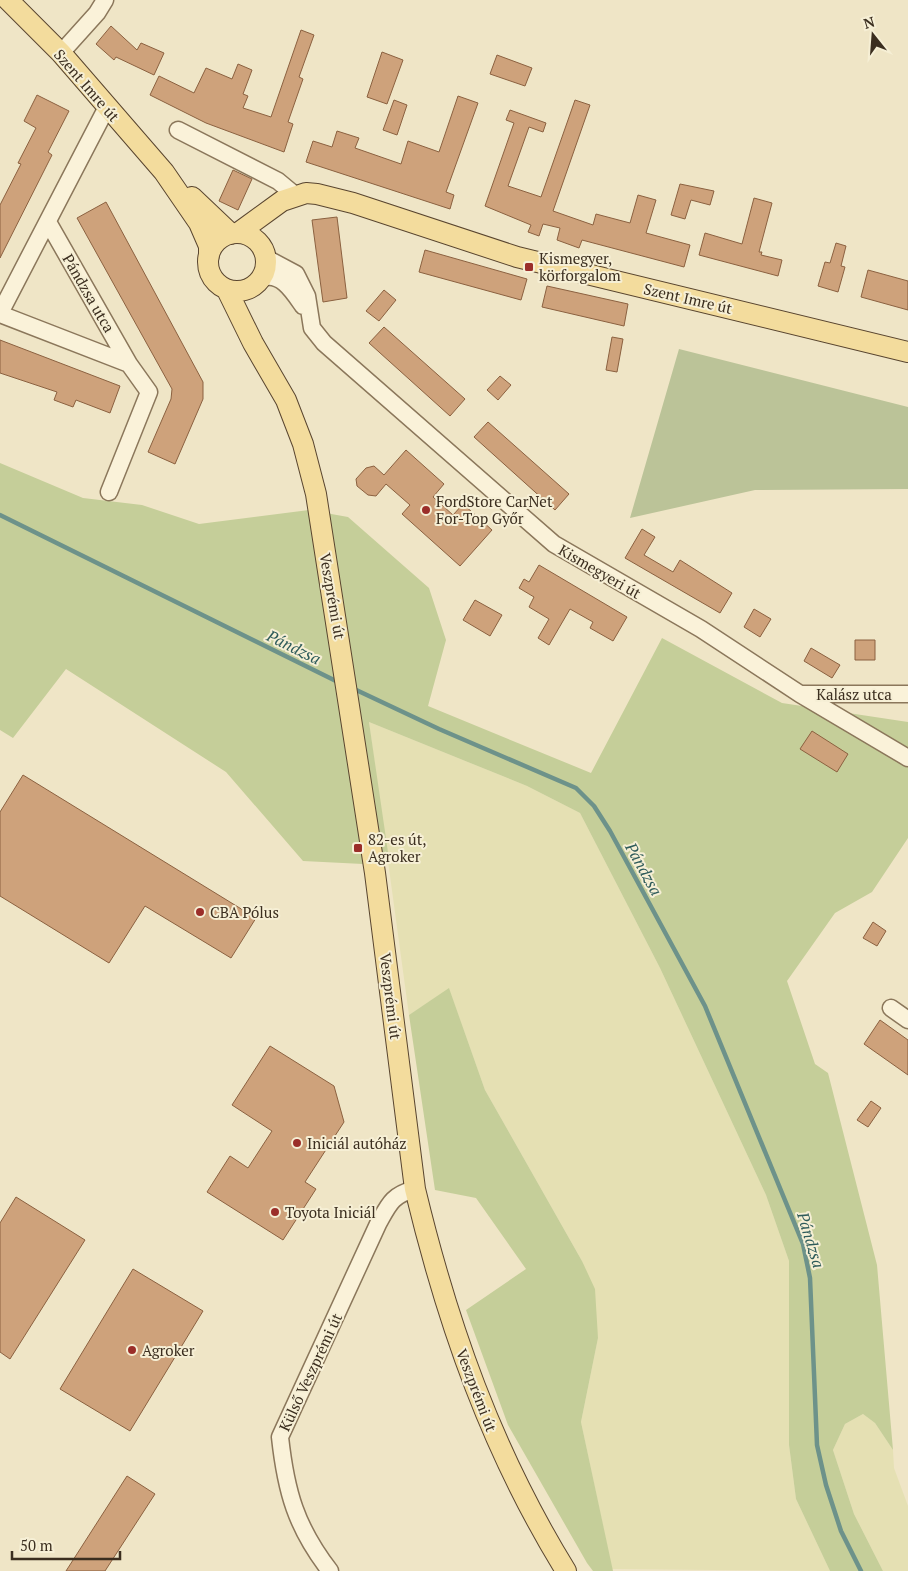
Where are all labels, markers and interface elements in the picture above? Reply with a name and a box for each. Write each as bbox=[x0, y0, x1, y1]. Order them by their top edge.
north arrow bbox=[848, 10, 898, 60]
text: N bbox=[861, 11, 877, 33]
street label: Szent Imre út bbox=[50, 44, 124, 126]
place label: Kismegyer, körforgalom bbox=[539, 248, 621, 285]
street label: Pándzsa utca bbox=[58, 250, 120, 336]
marker: Kismegyer, körforgalom bbox=[523, 261, 535, 273]
street label: Szent Imre út bbox=[642, 278, 735, 318]
place label: FordStore CarNet For-Top Győr bbox=[436, 491, 553, 528]
marker: FordStore CarNet For-Top Győr bbox=[420, 504, 432, 516]
street label: Kismegyeri út bbox=[555, 539, 645, 603]
street label: Veszprémi út bbox=[316, 551, 351, 641]
water label: Pándzsa bbox=[263, 624, 325, 669]
street label: Kalász utca bbox=[816, 684, 892, 704]
place label: 82-es út, Agroker bbox=[368, 829, 426, 866]
water label: Pándzsa bbox=[620, 838, 668, 899]
marker: 82-es út, Agroker bbox=[352, 842, 364, 854]
place label: CBA Pólus bbox=[210, 902, 279, 922]
marker: CBA Pólus bbox=[194, 906, 206, 918]
street label: Veszprémi út bbox=[376, 951, 406, 1041]
place label: Iniciál autóház bbox=[307, 1133, 407, 1153]
marker: Iniciál autóház bbox=[291, 1137, 303, 1149]
place label: Toyota Iniciál bbox=[285, 1202, 376, 1222]
marker: Toyota Iniciál bbox=[269, 1206, 281, 1218]
water label: Pándzsa bbox=[792, 1208, 830, 1271]
street label: Külső Veszprémi út bbox=[274, 1309, 346, 1434]
place label: Agroker bbox=[142, 1340, 195, 1360]
marker: Agroker bbox=[126, 1344, 138, 1356]
street label: Veszprémi út bbox=[452, 1346, 502, 1435]
scale bar bbox=[12, 1528, 120, 1560]
text: 50 m bbox=[20, 1535, 53, 1555]

